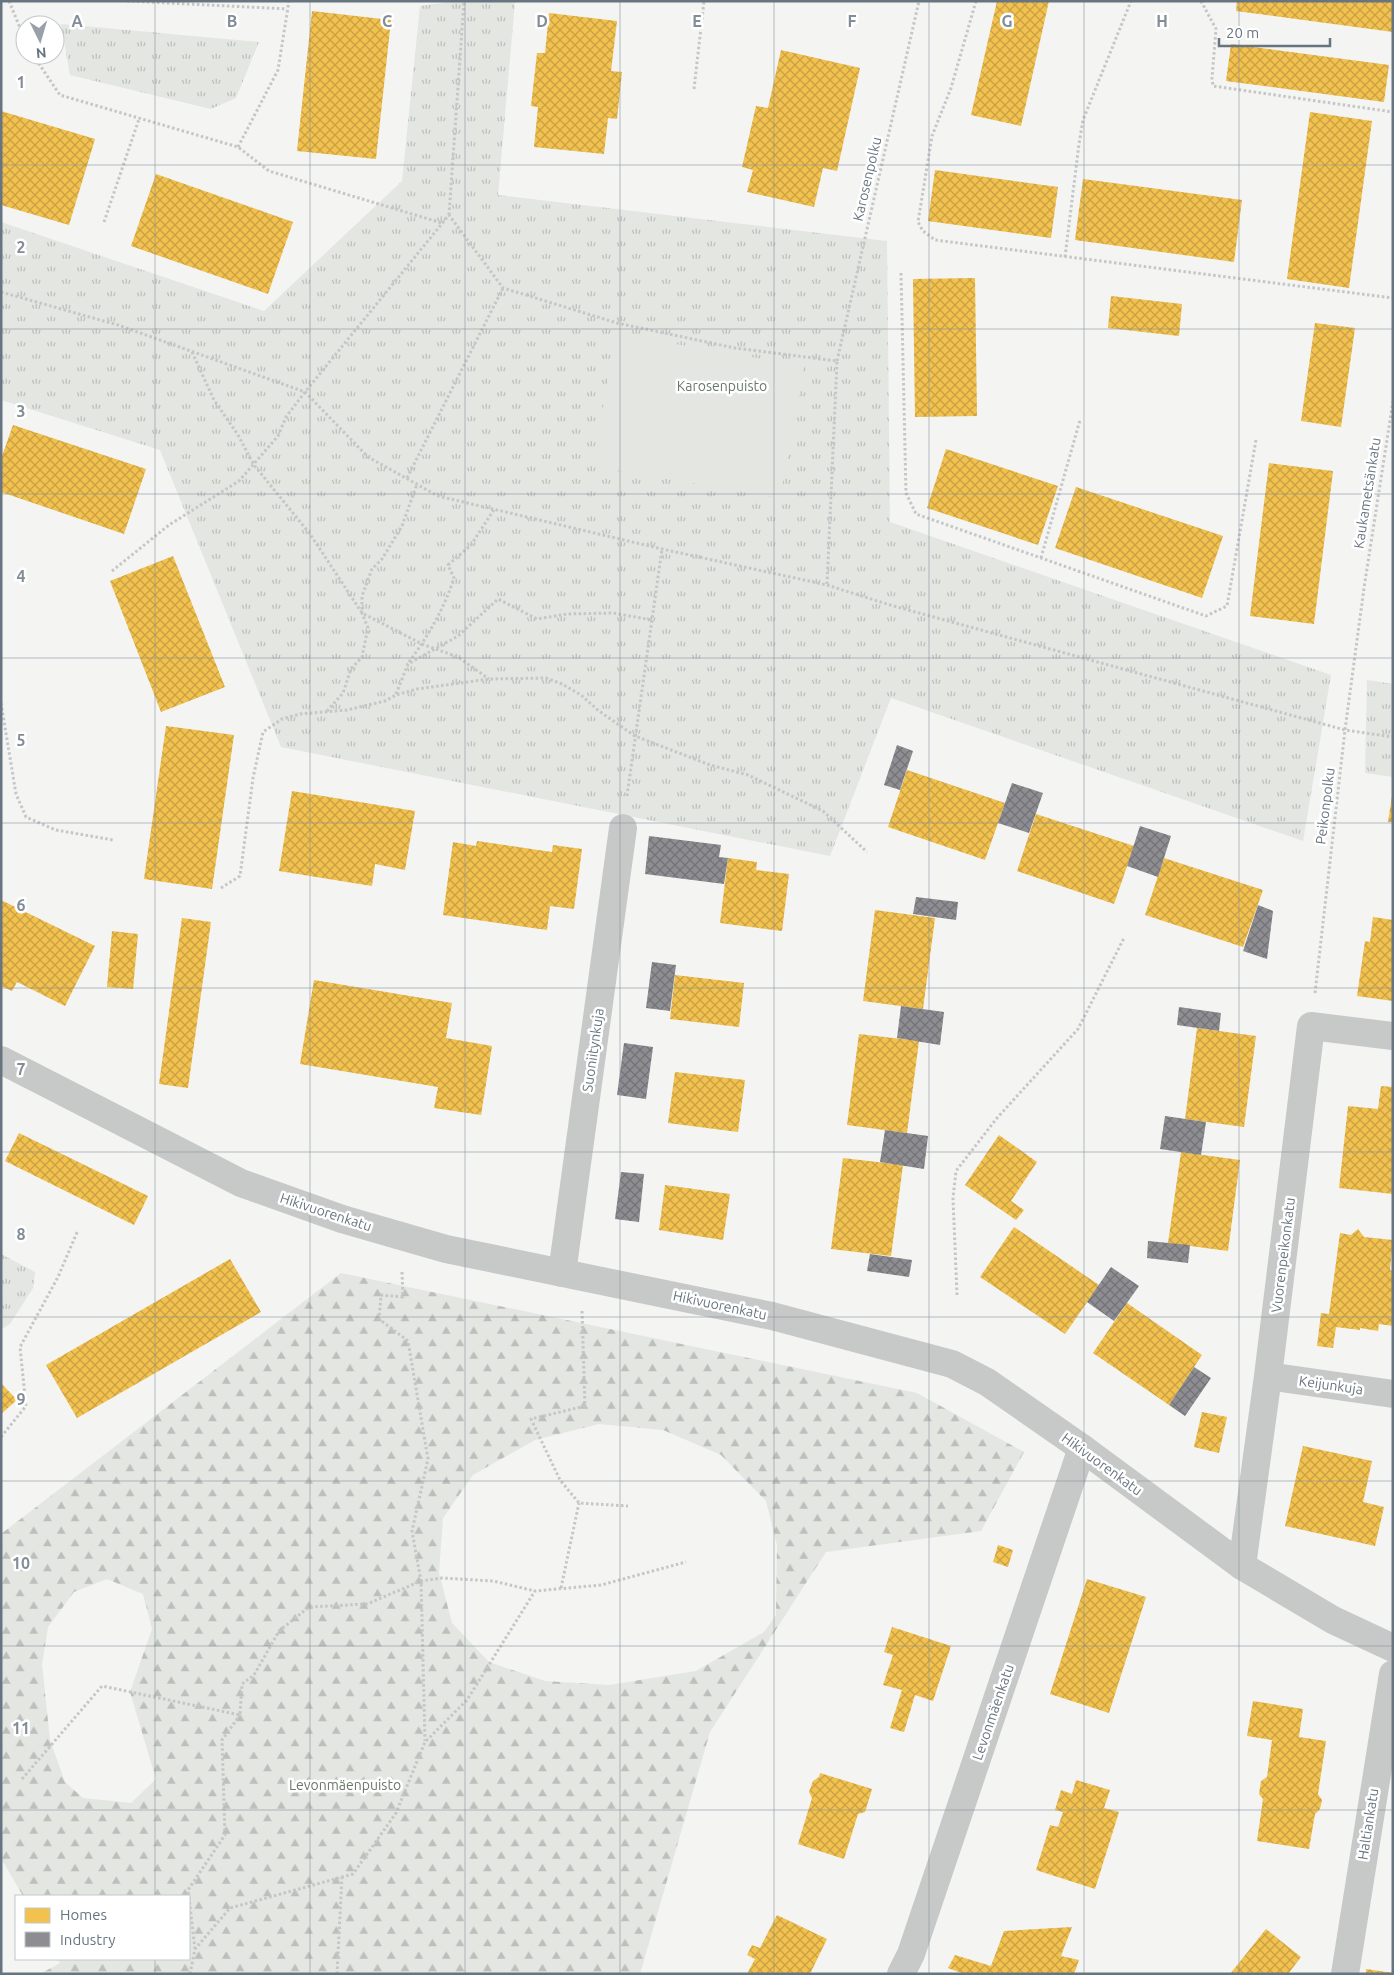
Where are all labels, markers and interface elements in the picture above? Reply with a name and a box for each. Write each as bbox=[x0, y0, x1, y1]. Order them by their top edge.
text: A bbox=[71, 12, 83, 30]
text: B bbox=[227, 12, 237, 30]
text: C bbox=[382, 12, 392, 30]
text: D bbox=[536, 12, 548, 30]
text: E bbox=[692, 12, 702, 30]
text: F bbox=[848, 12, 857, 30]
text: G bbox=[1001, 12, 1013, 30]
text: H bbox=[1156, 12, 1168, 30]
north arrow bbox=[15, 15, 65, 65]
scale bar bbox=[1219, 15, 1330, 47]
text: 20 m bbox=[1226, 24, 1259, 41]
text: N bbox=[35, 45, 47, 61]
text: 1 bbox=[16, 73, 26, 91]
street label: Karosenpolku bbox=[850, 135, 884, 223]
text: 2 bbox=[16, 238, 26, 256]
park label: Karosenpuisto bbox=[677, 378, 767, 394]
text: 3 bbox=[16, 402, 26, 420]
street label: Kaukametsänkatu bbox=[1350, 436, 1384, 550]
text: 4 bbox=[16, 567, 26, 585]
text: 5 bbox=[16, 731, 26, 749]
street label: Peikonpolku bbox=[1312, 767, 1338, 845]
text: 6 bbox=[16, 896, 26, 914]
street label: Suoniitynkuja bbox=[579, 1007, 607, 1093]
text: 7 bbox=[16, 1060, 26, 1078]
street label: Hikivuorenkatu bbox=[278, 1190, 374, 1234]
street label: Vuorenpeikonkatu bbox=[1268, 1196, 1298, 1314]
text: 8 bbox=[16, 1225, 26, 1243]
street label: Hikivuorenkatu bbox=[672, 1287, 768, 1323]
street label: Keijunkuja bbox=[1298, 1373, 1364, 1397]
text: 9 bbox=[16, 1390, 26, 1408]
street label: Hikivuorenkatu bbox=[1059, 1429, 1145, 1499]
text: 10 bbox=[12, 1554, 30, 1572]
street label: Levonmäenkatu bbox=[969, 1662, 1017, 1762]
text: 11 bbox=[12, 1719, 30, 1737]
park label: Levonmäenpuisto bbox=[289, 1777, 401, 1793]
street label: Haltiankatu bbox=[1354, 1787, 1382, 1861]
legend bbox=[15, 1895, 190, 1960]
text: Homes bbox=[60, 1906, 107, 1923]
text: Industry bbox=[60, 1931, 115, 1948]

